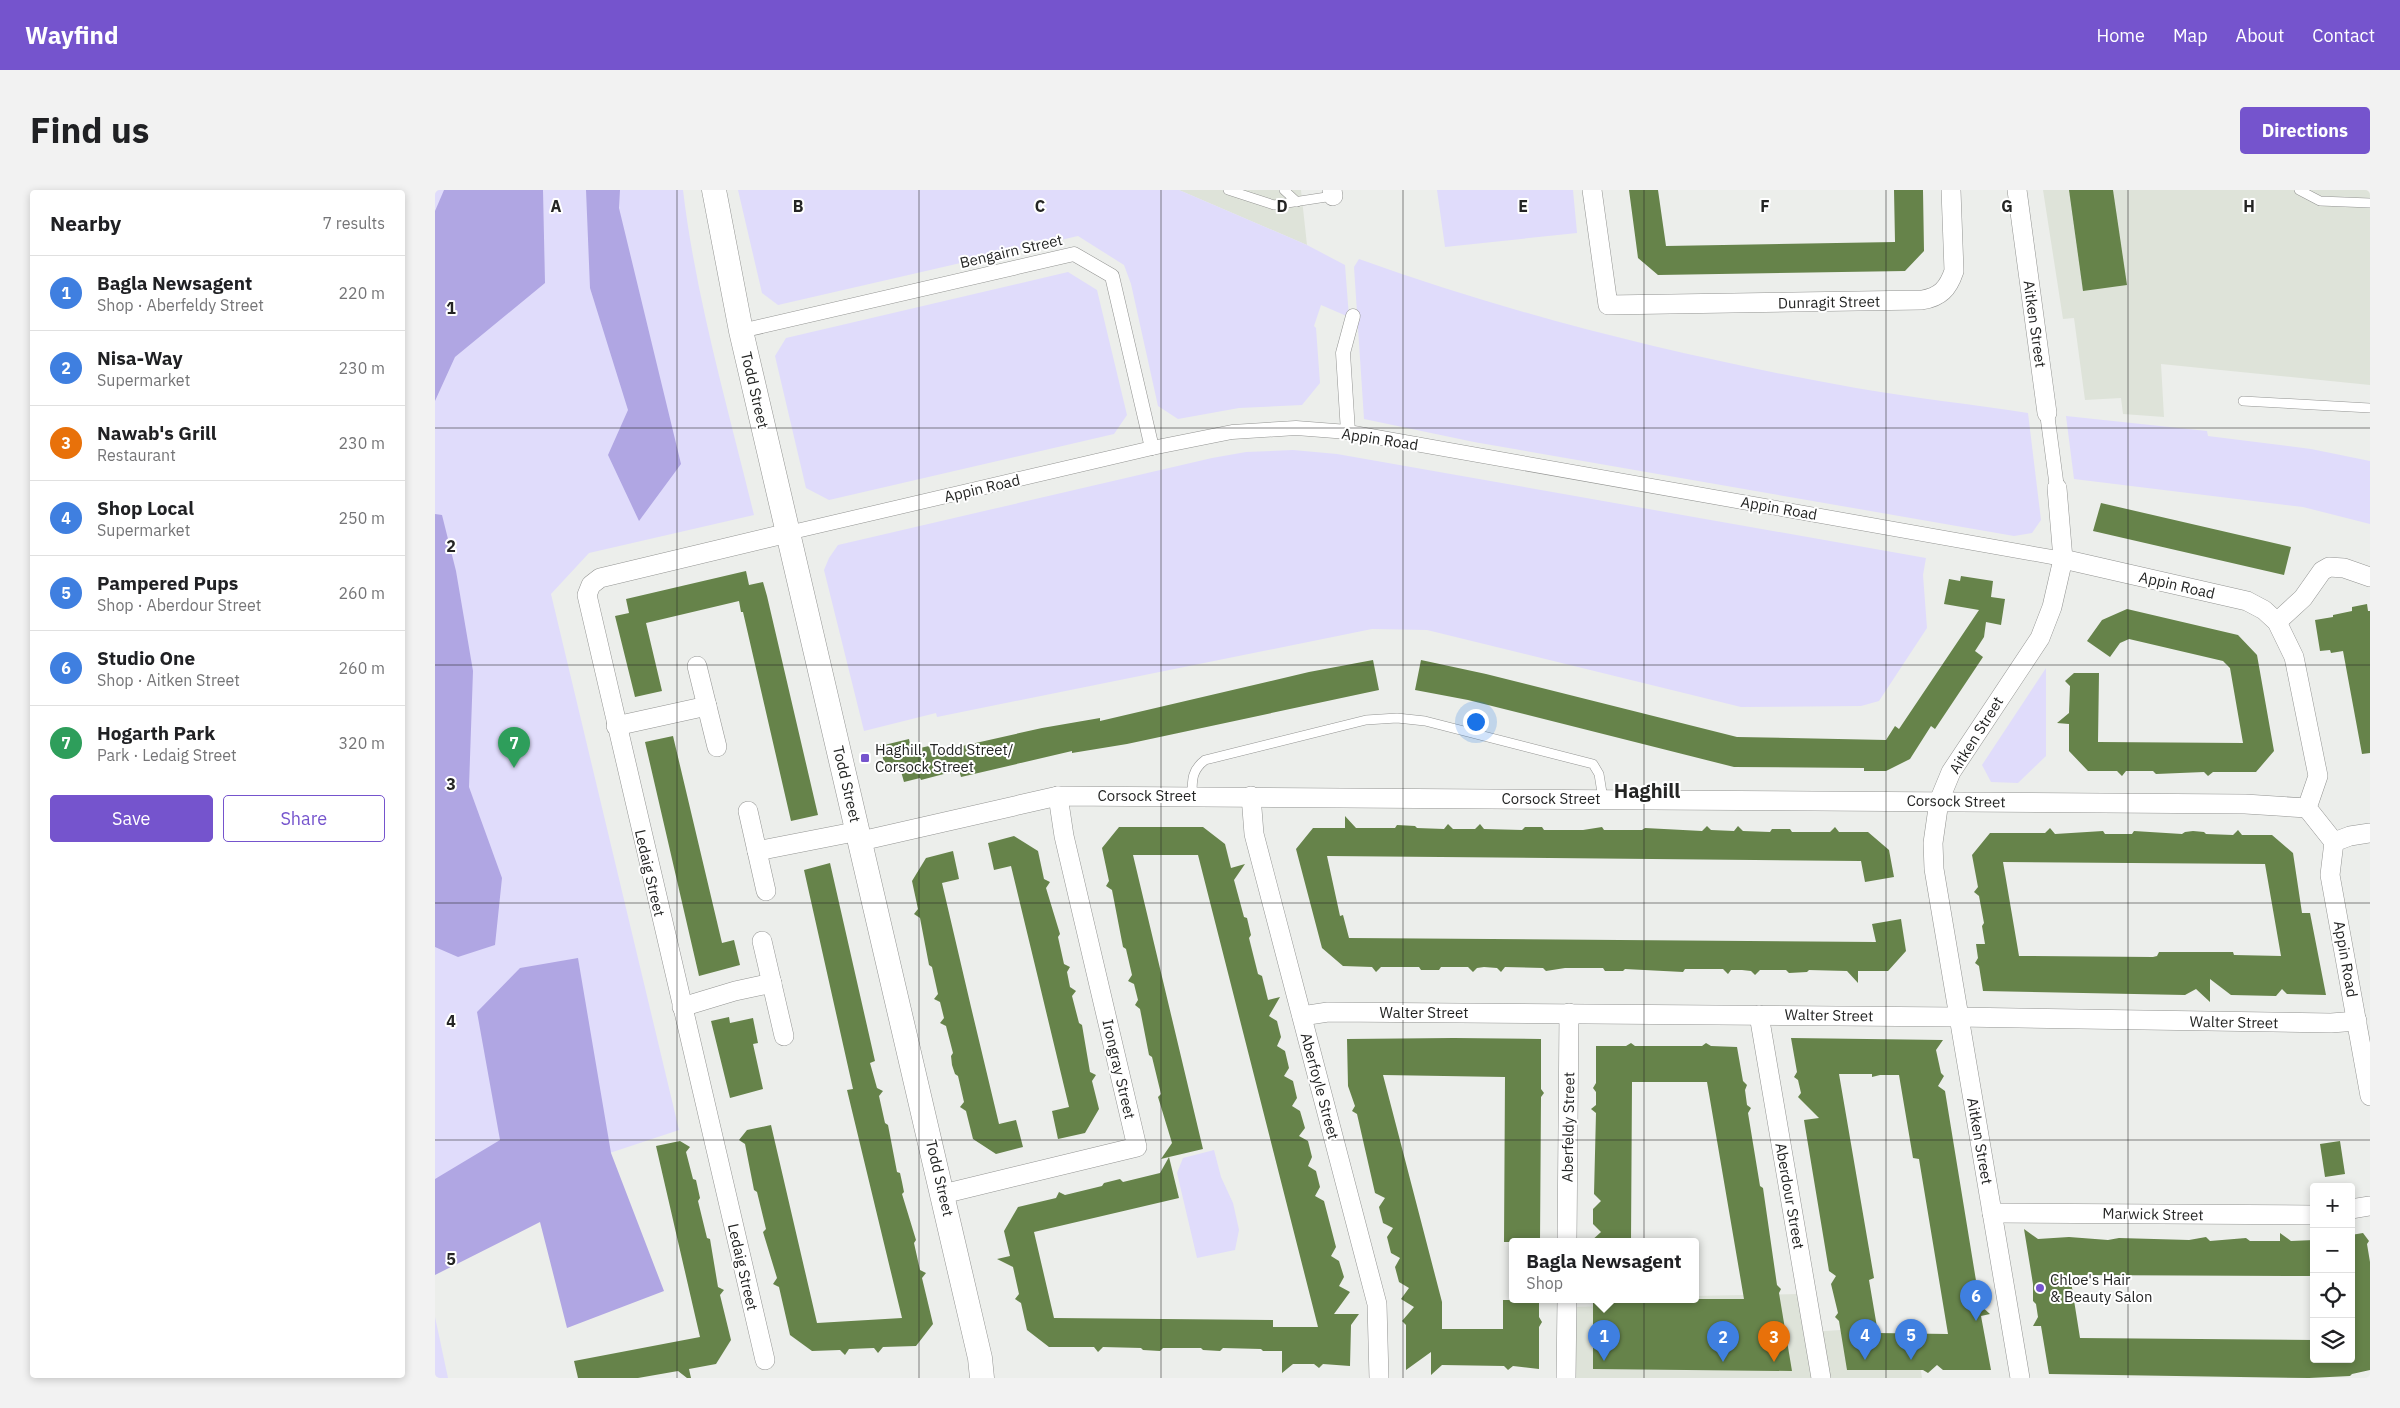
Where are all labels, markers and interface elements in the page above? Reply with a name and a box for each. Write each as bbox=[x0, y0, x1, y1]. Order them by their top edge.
text: Wayfind bbox=[25, 19, 118, 51]
text: Home bbox=[2097, 24, 2145, 47]
text: Map bbox=[2173, 24, 2208, 47]
text: About bbox=[2236, 24, 2284, 47]
text: Contact bbox=[2312, 24, 2375, 47]
text: Find us bbox=[30, 107, 149, 153]
button: Directions bbox=[2240, 107, 2370, 154]
text: A bbox=[551, 196, 562, 216]
text: B bbox=[793, 196, 804, 216]
text: C bbox=[1035, 196, 1045, 216]
text: D bbox=[1276, 196, 1288, 216]
text: E bbox=[1518, 196, 1528, 216]
text: F bbox=[1760, 196, 1770, 216]
text: G bbox=[2001, 196, 2013, 216]
text: H bbox=[2243, 196, 2255, 216]
text: Nearby bbox=[50, 209, 121, 237]
text: 7 results bbox=[322, 213, 385, 233]
street label: Bengairn Street bbox=[958, 230, 1064, 272]
text: Bagla Newsagent bbox=[97, 271, 252, 295]
street label: Aitken Street bbox=[2019, 279, 2051, 369]
text: 1 bbox=[61, 283, 71, 303]
text: 220 m bbox=[338, 283, 385, 303]
street label: Dunragit Street bbox=[1778, 292, 1880, 312]
text: Shop · Aberfeldy Street bbox=[97, 295, 264, 315]
text: 1 bbox=[446, 298, 456, 318]
text: Nisa-Way bbox=[97, 346, 183, 370]
street label: Todd Street bbox=[737, 350, 773, 430]
text: 2 bbox=[61, 358, 71, 378]
text: 230 m bbox=[338, 358, 385, 378]
text: Supermarket bbox=[97, 370, 190, 390]
text: Nawab's Grill bbox=[97, 421, 216, 445]
street label: Appin Road bbox=[1340, 424, 1420, 454]
text: 3 bbox=[61, 433, 71, 453]
text: 230 m bbox=[338, 433, 385, 453]
text: Restaurant bbox=[97, 445, 176, 465]
street label: Appin Road bbox=[942, 470, 1022, 506]
street label: Appin Road bbox=[1739, 492, 1819, 524]
text: Shop Local bbox=[97, 496, 194, 520]
text: 4 bbox=[61, 508, 71, 528]
text: 250 m bbox=[338, 508, 385, 528]
text: Supermarket bbox=[97, 520, 190, 540]
text: 2 bbox=[446, 536, 456, 556]
street label: Appin Road bbox=[2137, 567, 2217, 603]
text: Pampered Pups bbox=[97, 571, 238, 595]
text: 5 bbox=[61, 583, 71, 603]
text: 260 m bbox=[338, 583, 385, 603]
text: Shop · Aberdour Street bbox=[97, 595, 261, 615]
text: Studio One bbox=[97, 646, 195, 670]
text: 6 bbox=[61, 658, 71, 678]
text: 260 m bbox=[338, 658, 385, 678]
text: Shop · Aitken Street bbox=[97, 670, 240, 690]
street label: Aitken Street bbox=[1945, 693, 2007, 777]
your location bbox=[1463, 709, 1489, 735]
text: Hogarth Park bbox=[97, 721, 215, 745]
pin: 7 bbox=[498, 727, 530, 768]
text: 7 bbox=[61, 733, 71, 753]
text: 320 m bbox=[338, 733, 385, 753]
place label: Haghill, Todd Street/ Corsock Street bbox=[875, 740, 1014, 776]
street label: Todd Street bbox=[829, 744, 865, 824]
text: Park · Ledaig Street bbox=[97, 745, 237, 765]
marker: Haghill, Todd Street/ Corsock Street bbox=[859, 752, 871, 764]
text: 3 bbox=[446, 774, 456, 794]
district label: Haghill bbox=[1614, 777, 1680, 804]
street label: Corsock Street bbox=[1097, 786, 1197, 805]
street label: Corsock Street bbox=[1501, 789, 1601, 808]
street label: Corsock Street bbox=[1906, 791, 2006, 811]
button: Save bbox=[50, 795, 213, 842]
button: Share bbox=[223, 795, 385, 842]
street label: Ledaig Street bbox=[631, 828, 669, 918]
street label: Appin Road bbox=[2330, 919, 2362, 999]
street label: Walter Street bbox=[1380, 1003, 1468, 1022]
street label: Walter Street bbox=[1784, 1005, 1874, 1025]
text: 4 bbox=[446, 1011, 456, 1031]
street label: Walter Street bbox=[2189, 1012, 2279, 1032]
street label: Irongray Street bbox=[1098, 1017, 1140, 1121]
street label: Aberfoyle Street bbox=[1297, 1031, 1343, 1141]
street label: Aberfeldy Street bbox=[1558, 1072, 1578, 1182]
street label: Aitken Street bbox=[1963, 1096, 1997, 1186]
street label: Todd Street bbox=[922, 1138, 958, 1218]
street label: Aberdour Street bbox=[1771, 1141, 1809, 1251]
map controls bbox=[2310, 1183, 2355, 1363]
button: + bbox=[2310, 1183, 2355, 1228]
street label: Marwick Street bbox=[2102, 1204, 2204, 1224]
street label: Ledaig Street bbox=[724, 1222, 762, 1312]
button: − bbox=[2310, 1228, 2355, 1273]
popup bbox=[1509, 1238, 1699, 1303]
text: 5 bbox=[446, 1249, 456, 1269]
text: Bagla Newsagent bbox=[1526, 1249, 1682, 1273]
place label: Chloe's Hair & Beauty Salon bbox=[2050, 1270, 2153, 1306]
text: Shop bbox=[1526, 1273, 1563, 1293]
button: locate bbox=[2310, 1273, 2355, 1318]
pin: 6 bbox=[1960, 1280, 1992, 1321]
marker: Chloe's Hair & Beauty Salon bbox=[2034, 1282, 2046, 1294]
button: layers bbox=[2310, 1318, 2355, 1363]
pin: 4 bbox=[1849, 1319, 1881, 1360]
pin: 5 bbox=[1895, 1319, 1927, 1360]
pin: 1 bbox=[1588, 1320, 1620, 1361]
pin: 2 bbox=[1707, 1321, 1739, 1362]
pin: 3 bbox=[1758, 1321, 1790, 1362]

